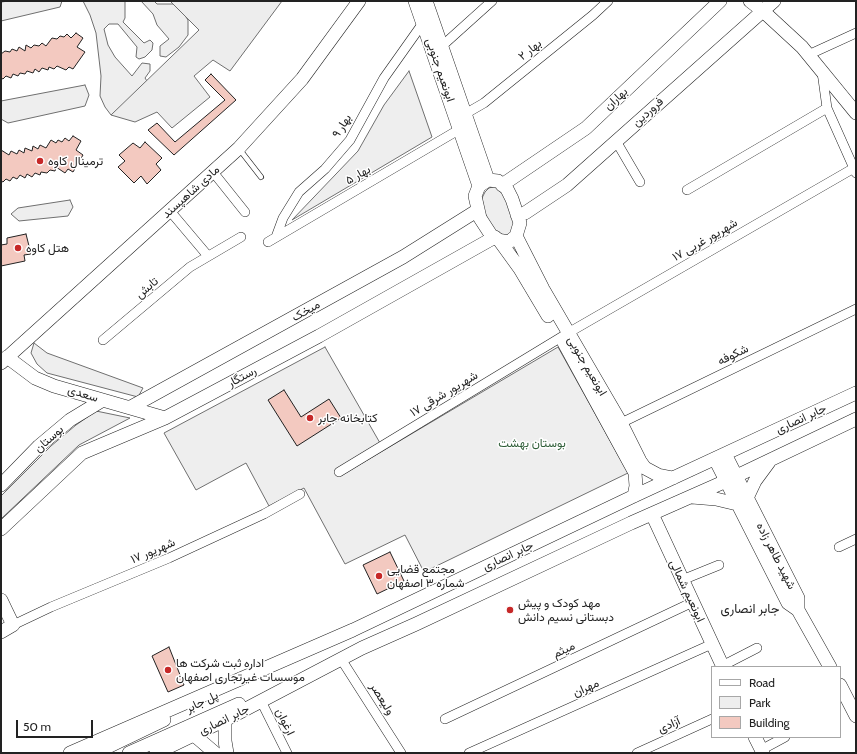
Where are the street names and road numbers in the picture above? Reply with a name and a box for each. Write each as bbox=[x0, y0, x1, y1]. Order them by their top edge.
street label: ابونعیم جنوبی bbox=[422, 36, 458, 104]
street label: بهار ۲ bbox=[515, 36, 545, 64]
street label: بهاران bbox=[601, 85, 631, 113]
street label: فروردین bbox=[629, 94, 667, 130]
street label: بهار ۹ bbox=[329, 111, 355, 141]
street label: مادی شاهپسند bbox=[159, 162, 223, 222]
street label: بهار ۵ bbox=[343, 162, 373, 188]
street label: ۱۷ شهریور غربی bbox=[670, 216, 740, 264]
street label: تابش bbox=[133, 274, 161, 302]
street label: میخک bbox=[289, 297, 323, 325]
street label: ابونعیم جنوبی bbox=[564, 334, 610, 398]
street label: شکوفه bbox=[715, 341, 751, 369]
street label: رستگار bbox=[225, 363, 259, 391]
street label: ۱۷ شهریور شرقی bbox=[408, 368, 480, 420]
street label: سعدی bbox=[66, 383, 100, 405]
street label: جابر انصاری bbox=[773, 401, 829, 437]
street label: بوستان bbox=[31, 422, 67, 456]
street label: شهید طاهر زاده bbox=[753, 520, 799, 592]
street label: ۱۷ شهریور bbox=[128, 535, 178, 567]
street label: جابر انصاری bbox=[480, 538, 536, 574]
street label: ابونعیم شمالی bbox=[666, 557, 708, 625]
street label: میثم bbox=[551, 639, 577, 661]
street label: مهران bbox=[571, 676, 601, 700]
street label: ولیعصر bbox=[367, 680, 397, 718]
street label: پل جابر bbox=[183, 688, 221, 716]
street label: جابر انصاری bbox=[196, 702, 252, 738]
street label: ارغوان bbox=[272, 706, 298, 738]
street label: آزادی bbox=[656, 714, 682, 736]

